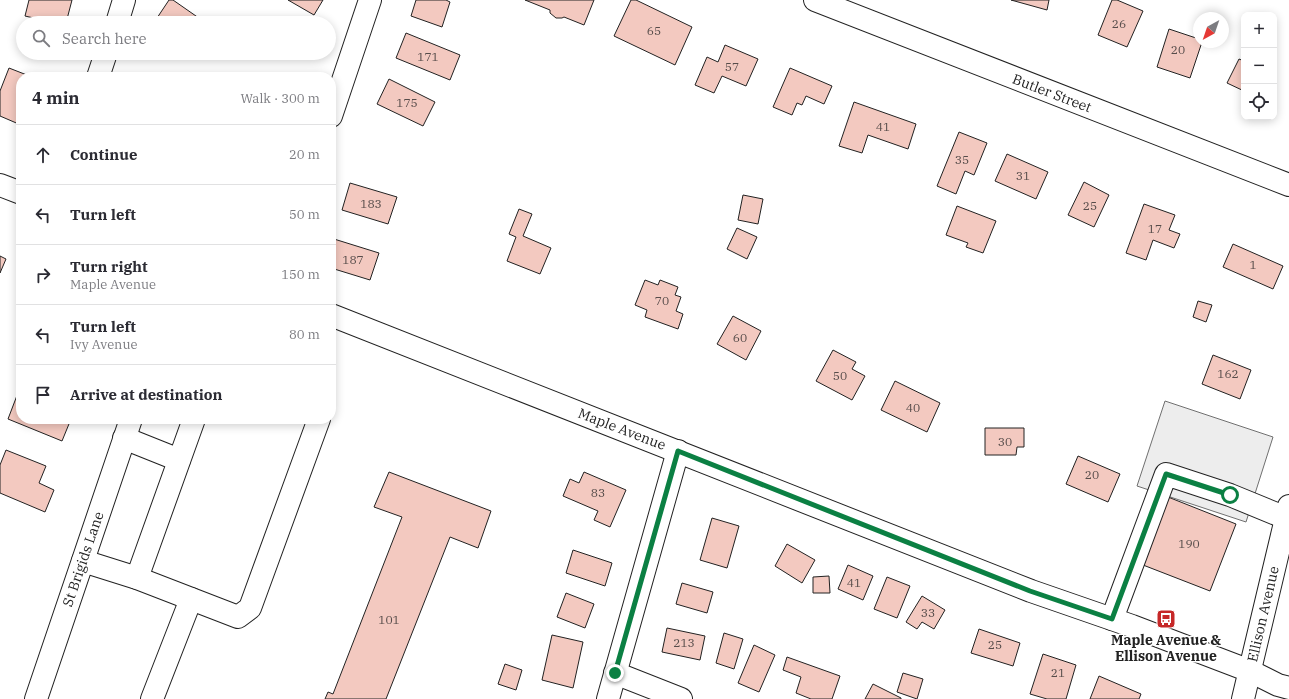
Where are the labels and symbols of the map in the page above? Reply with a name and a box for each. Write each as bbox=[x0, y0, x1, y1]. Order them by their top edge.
north arrow bbox=[1193, 12, 1229, 48]
house number: 26 bbox=[1112, 16, 1126, 31]
house number: 65 bbox=[647, 23, 661, 38]
house number: 20 bbox=[1171, 42, 1185, 57]
house number: 171 bbox=[417, 49, 439, 64]
house number: 57 bbox=[725, 59, 739, 74]
street label: Butler Street bbox=[1010, 70, 1094, 116]
house number: 175 bbox=[396, 95, 418, 110]
house number: 41 bbox=[876, 119, 890, 134]
house number: 35 bbox=[955, 152, 969, 167]
house number: 31 bbox=[1016, 168, 1030, 183]
house number: 183 bbox=[360, 196, 382, 211]
house number: 25 bbox=[1083, 198, 1097, 213]
house number: 17 bbox=[1148, 221, 1162, 236]
house number: 187 bbox=[342, 252, 364, 267]
house number: 1 bbox=[1249, 257, 1257, 272]
house number: 70 bbox=[655, 293, 669, 308]
house number: 60 bbox=[733, 330, 747, 345]
house number: 162 bbox=[1217, 366, 1239, 381]
house number: 50 bbox=[833, 368, 847, 383]
house number: 40 bbox=[906, 400, 920, 415]
street label: Maple Avenue bbox=[576, 404, 668, 454]
house number: 30 bbox=[998, 434, 1012, 449]
house number: 20 bbox=[1085, 467, 1099, 482]
house number: 83 bbox=[591, 485, 605, 500]
route start bbox=[1221, 486, 1239, 504]
street label: St Brigids Lane bbox=[58, 509, 108, 609]
house number: 190 bbox=[1178, 536, 1200, 551]
street label: Ellison Avenue bbox=[1243, 564, 1283, 664]
house number: 41 bbox=[847, 575, 861, 590]
house number: 33 bbox=[921, 605, 935, 620]
bus stop icon: Maple Avenue & Ellison Avenue bbox=[1155, 608, 1177, 630]
house number: 101 bbox=[378, 612, 400, 627]
place label: Maple Avenue & Ellison Avenue bbox=[1111, 631, 1222, 665]
house number: 213 bbox=[673, 635, 695, 650]
house number: 25 bbox=[988, 637, 1002, 652]
route end bbox=[606, 664, 624, 682]
house number: 21 bbox=[1051, 665, 1065, 680]

